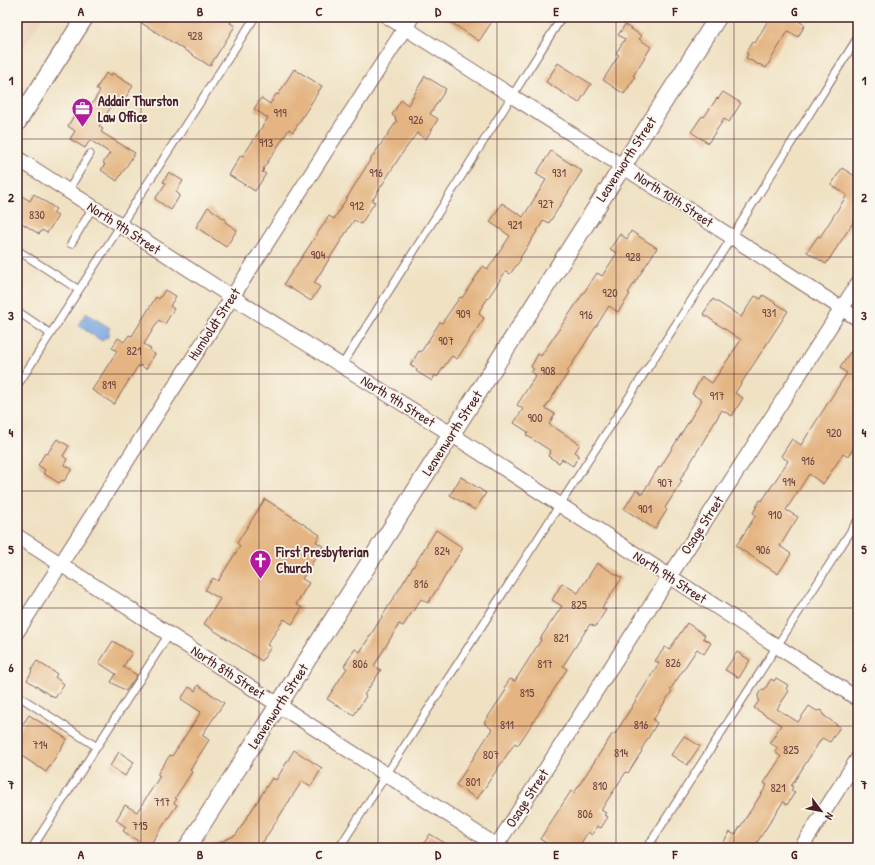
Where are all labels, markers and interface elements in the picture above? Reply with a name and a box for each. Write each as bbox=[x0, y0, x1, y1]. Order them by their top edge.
text: A bbox=[78, 2, 85, 20]
text: B bbox=[197, 2, 204, 20]
text: C bbox=[315, 2, 323, 20]
text: D bbox=[435, 2, 442, 20]
text: E bbox=[553, 2, 559, 20]
text: F bbox=[672, 2, 679, 20]
text: G bbox=[791, 2, 798, 20]
house number: 928 bbox=[187, 27, 203, 44]
text: 1 bbox=[9, 71, 14, 89]
text: 1 bbox=[862, 71, 867, 89]
place label: Addair Thurston Law Office bbox=[98, 91, 179, 126]
office icon: Addair Thurston Law Office bbox=[69, 96, 95, 129]
house number: 919 bbox=[273, 104, 287, 121]
house number: 926 bbox=[409, 111, 424, 128]
street label: Leavenworth Street bbox=[591, 112, 660, 205]
house number: 913 bbox=[259, 134, 273, 151]
house number: 916 bbox=[369, 164, 383, 181]
house number: 931 bbox=[552, 164, 566, 181]
street label: North 10th Street bbox=[631, 166, 717, 231]
text: 2 bbox=[8, 188, 15, 206]
text: 2 bbox=[861, 188, 868, 206]
house number: 927 bbox=[538, 195, 554, 212]
street label: North 9th Street bbox=[84, 197, 165, 259]
house number: 912 bbox=[350, 197, 365, 214]
house number: 830 bbox=[29, 206, 45, 223]
house number: 921 bbox=[508, 216, 522, 233]
house number: 904 bbox=[311, 246, 326, 263]
house number: 928 bbox=[625, 248, 641, 265]
street label: Humboldt Street bbox=[183, 284, 244, 364]
house number: 920 bbox=[602, 284, 618, 301]
house number: 931 bbox=[762, 304, 776, 321]
house number: 909 bbox=[456, 305, 471, 322]
text: 3 bbox=[8, 306, 14, 324]
house number: 916 bbox=[579, 306, 593, 323]
text: 3 bbox=[861, 306, 867, 324]
house number: 907 bbox=[438, 332, 454, 349]
house number: 821 bbox=[126, 342, 142, 359]
house number: 908 bbox=[541, 362, 555, 379]
street label: North 9th Street bbox=[358, 370, 439, 431]
house number: 819 bbox=[102, 376, 117, 393]
street label: Leavenworth Street bbox=[417, 386, 486, 479]
house number: 917 bbox=[710, 387, 724, 404]
house number: 900 bbox=[527, 409, 543, 426]
text: 4 bbox=[9, 423, 14, 441]
text: 4 bbox=[862, 423, 867, 441]
house number: 920 bbox=[826, 424, 842, 441]
house number: 916 bbox=[801, 452, 815, 469]
house number: 914 bbox=[782, 473, 796, 490]
house number: 907 bbox=[657, 474, 673, 491]
street label: Osage Street bbox=[676, 492, 729, 558]
house number: 901 bbox=[638, 500, 652, 517]
house number: 910 bbox=[768, 506, 782, 523]
text: 5 bbox=[8, 540, 14, 558]
text: 5 bbox=[861, 540, 867, 558]
house number: 906 bbox=[756, 541, 770, 558]
place label: First Presbyterian Church bbox=[275, 542, 369, 577]
house number: 824 bbox=[434, 542, 450, 559]
street label: North 9th Street bbox=[630, 546, 711, 608]
church icon: First Presbyterian Church bbox=[248, 547, 274, 580]
house number: 816 bbox=[414, 575, 428, 592]
house number: 825 bbox=[571, 596, 587, 613]
house number: 821 bbox=[553, 629, 569, 646]
street label: North 8th Street bbox=[187, 640, 269, 703]
house number: 826 bbox=[665, 654, 681, 671]
house number: 806 bbox=[352, 655, 368, 672]
house number: 817 bbox=[537, 655, 553, 672]
text: 6 bbox=[8, 658, 14, 676]
text: 6 bbox=[861, 658, 867, 676]
street label: Leavenworth Street bbox=[243, 659, 312, 752]
house number: 815 bbox=[520, 684, 534, 701]
house number: 811 bbox=[500, 716, 514, 733]
house number: 816 bbox=[634, 716, 648, 733]
house number: 714 bbox=[33, 736, 48, 753]
house number: 825 bbox=[783, 741, 799, 758]
house number: 814 bbox=[614, 744, 629, 761]
house number: 807 bbox=[483, 746, 499, 763]
street label: Osage Street bbox=[501, 765, 554, 831]
house number: 801 bbox=[466, 773, 480, 790]
text: 7 bbox=[7, 775, 15, 793]
text: 7 bbox=[860, 775, 868, 793]
house number: 810 bbox=[593, 777, 607, 794]
house number: 821 bbox=[770, 779, 786, 796]
north arrow bbox=[801, 791, 841, 831]
house number: 717 bbox=[154, 793, 170, 810]
house number: 806 bbox=[577, 805, 593, 822]
text: N bbox=[822, 810, 837, 823]
house number: 715 bbox=[132, 817, 148, 834]
text: A bbox=[78, 845, 85, 863]
text: B bbox=[197, 845, 204, 863]
text: C bbox=[315, 845, 323, 863]
text: D bbox=[435, 845, 442, 863]
text: E bbox=[553, 845, 559, 863]
text: F bbox=[672, 845, 679, 863]
text: G bbox=[791, 845, 798, 863]

